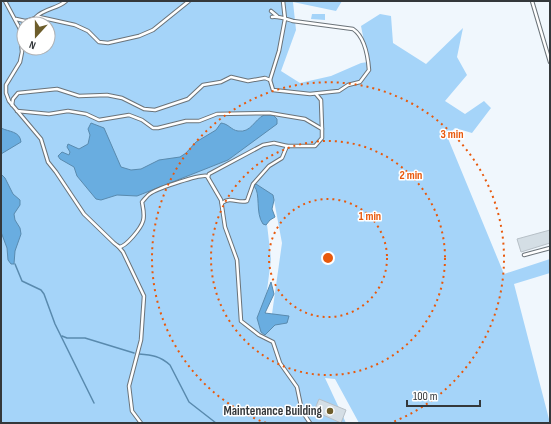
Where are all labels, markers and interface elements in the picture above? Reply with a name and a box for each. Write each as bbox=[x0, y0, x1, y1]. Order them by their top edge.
north arrow bbox=[16, 16, 56, 56]
text: N bbox=[27, 38, 38, 52]
text: 3 min bbox=[441, 127, 463, 142]
text: 2 min bbox=[400, 168, 422, 183]
text: 1 min bbox=[359, 209, 381, 224]
centre of rings bbox=[321, 251, 335, 265]
scale bar bbox=[407, 382, 480, 408]
text: 100 m bbox=[413, 389, 438, 404]
place label: Maintenance Building bbox=[224, 403, 323, 419]
marker: Maintenance Building bbox=[325, 406, 335, 416]

